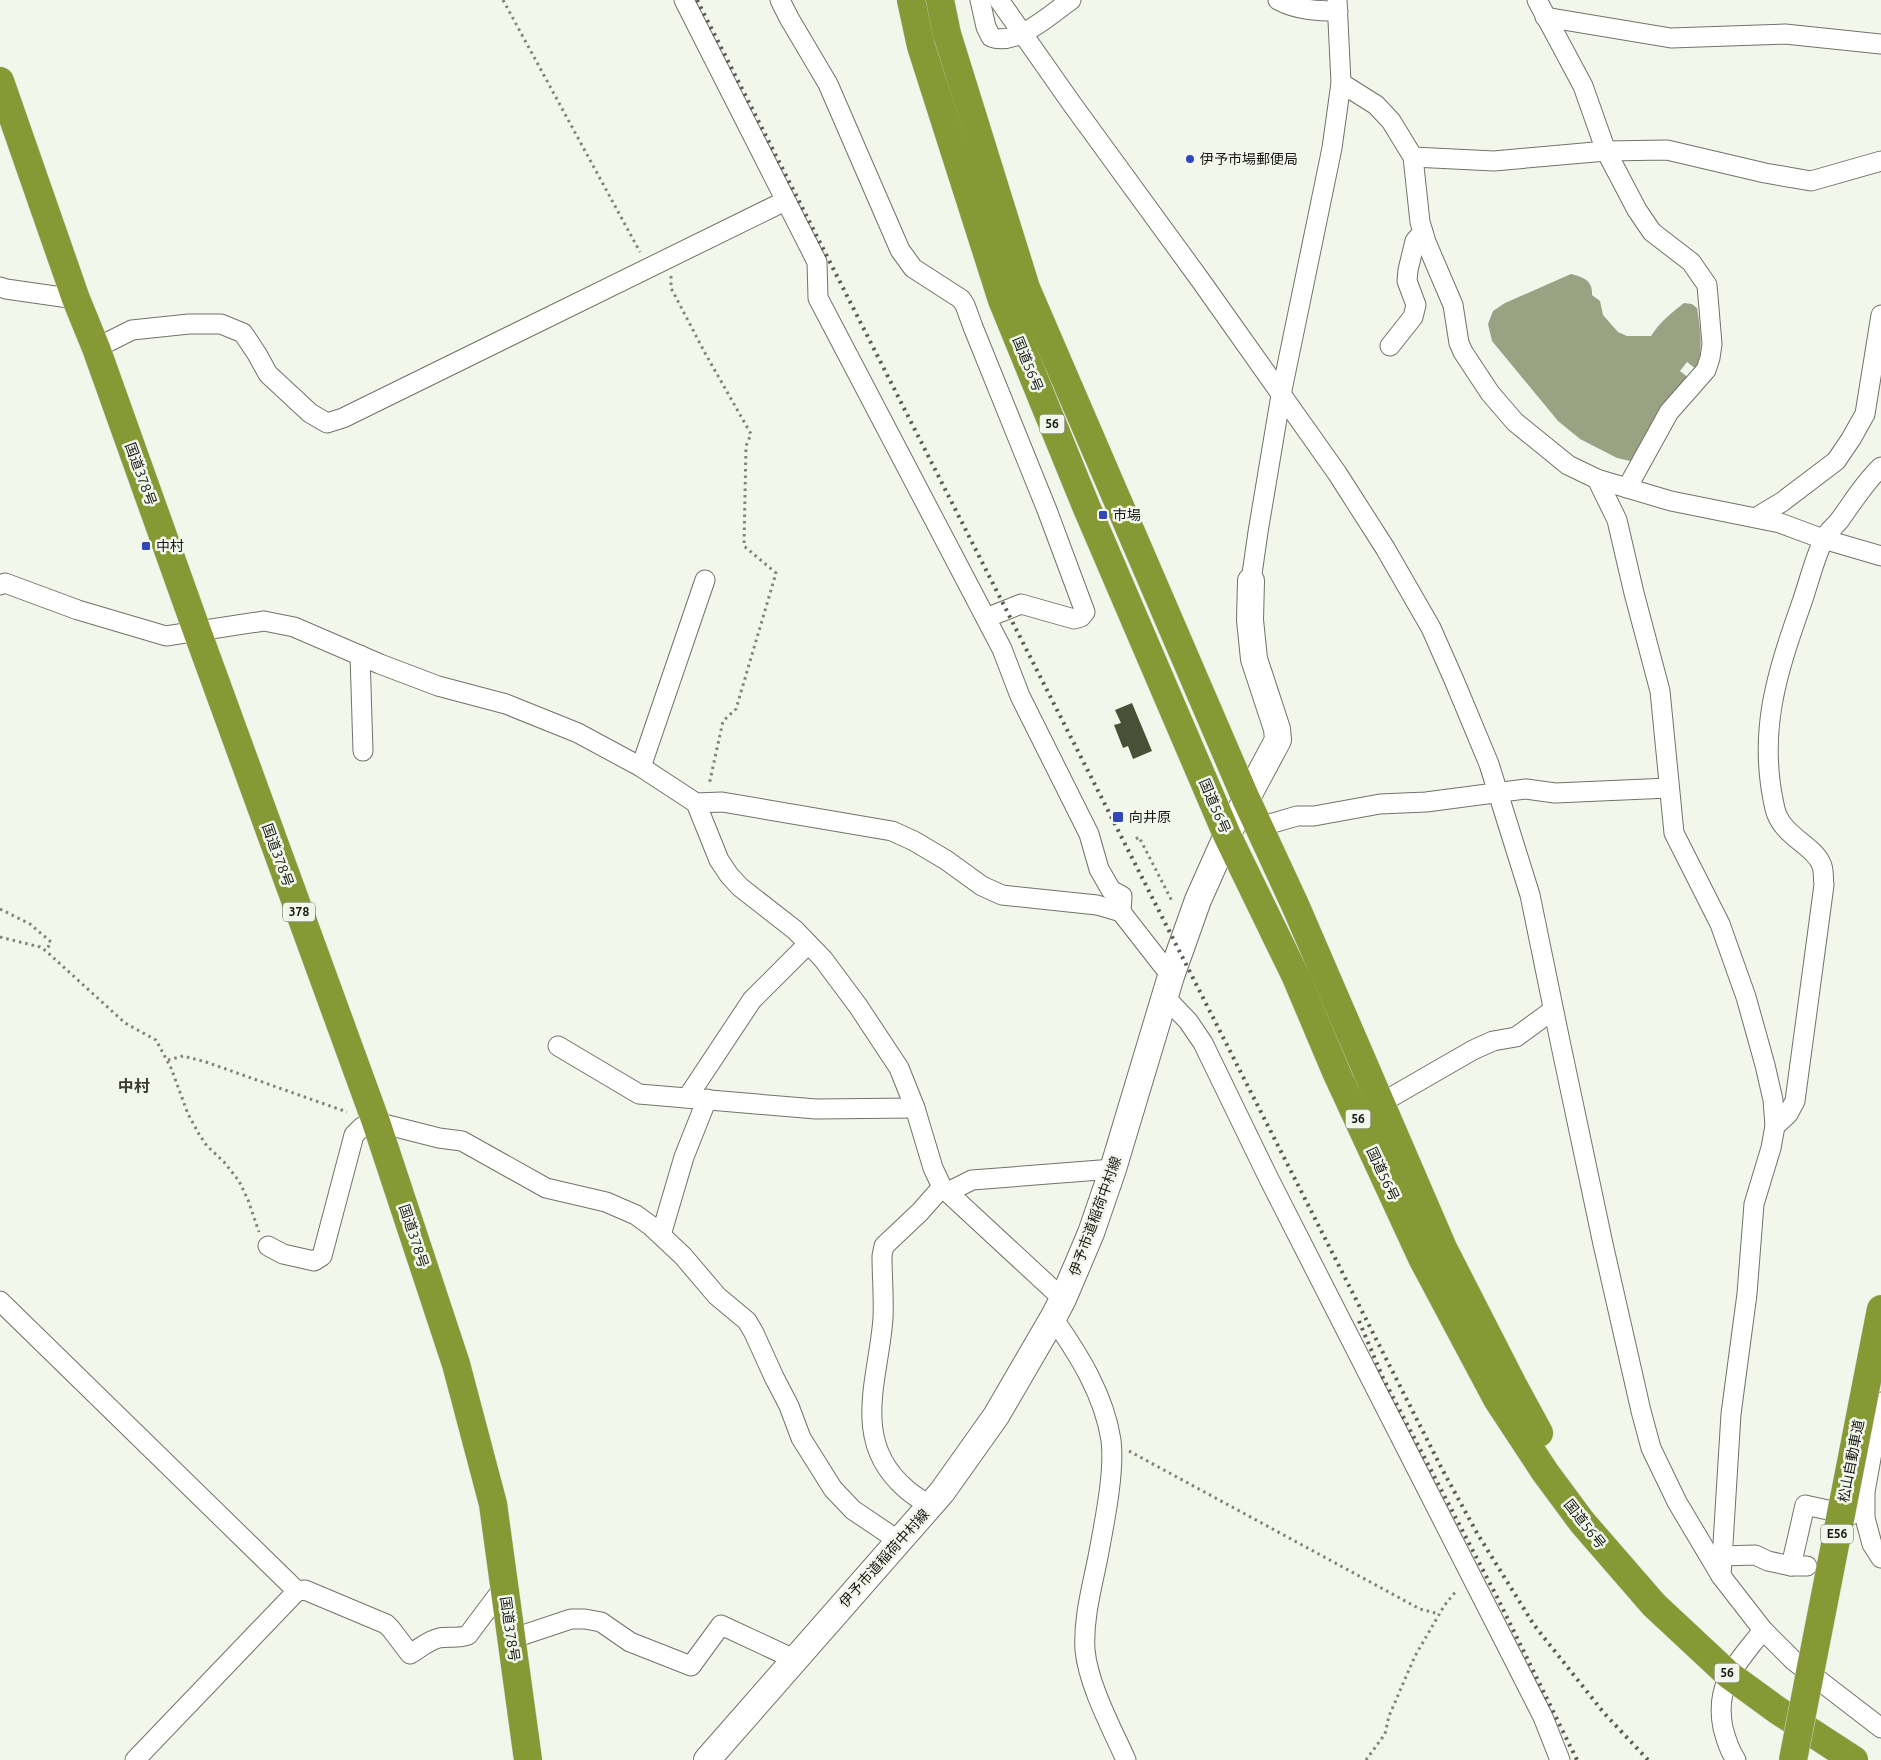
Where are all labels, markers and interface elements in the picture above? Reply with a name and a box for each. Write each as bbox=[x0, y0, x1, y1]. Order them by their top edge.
place label: 伊予市場郵便局 bbox=[1200, 151, 1298, 167]
marker: 伊予市場郵便局 bbox=[1184, 153, 1196, 165]
street label: 国道56号 bbox=[1010, 334, 1046, 394]
road number: 56 bbox=[1040, 414, 1064, 434]
street label: 国道378号 bbox=[122, 440, 160, 508]
place label: 市場 bbox=[1113, 507, 1141, 523]
marker: 市場 bbox=[1097, 509, 1109, 521]
place label: 中村 bbox=[156, 538, 184, 554]
marker: 中村 bbox=[140, 540, 152, 552]
street label: 国道56号 bbox=[1196, 776, 1234, 836]
place label: 向井原 bbox=[1129, 809, 1171, 825]
marker: 向井原 bbox=[1111, 810, 1125, 824]
street label: 国道378号 bbox=[259, 821, 297, 889]
road number: 378 bbox=[283, 902, 315, 922]
district label: 中村 bbox=[118, 1077, 150, 1095]
road number: 56 bbox=[1346, 1110, 1370, 1128]
street label: 国道56号 bbox=[1364, 1144, 1402, 1204]
street label: 伊予市道稲荷中村線 bbox=[1066, 1154, 1124, 1278]
street label: 国道378号 bbox=[396, 1202, 432, 1270]
street label: 松山自動車道 bbox=[1835, 1418, 1867, 1504]
street label: 国道56号 bbox=[1561, 1496, 1609, 1552]
street label: 伊予市道稲荷中村線 bbox=[836, 1506, 932, 1610]
road number: E56 bbox=[1821, 1525, 1853, 1544]
street label: 国道378号 bbox=[498, 1595, 522, 1663]
road number: 56 bbox=[1714, 1664, 1740, 1682]

